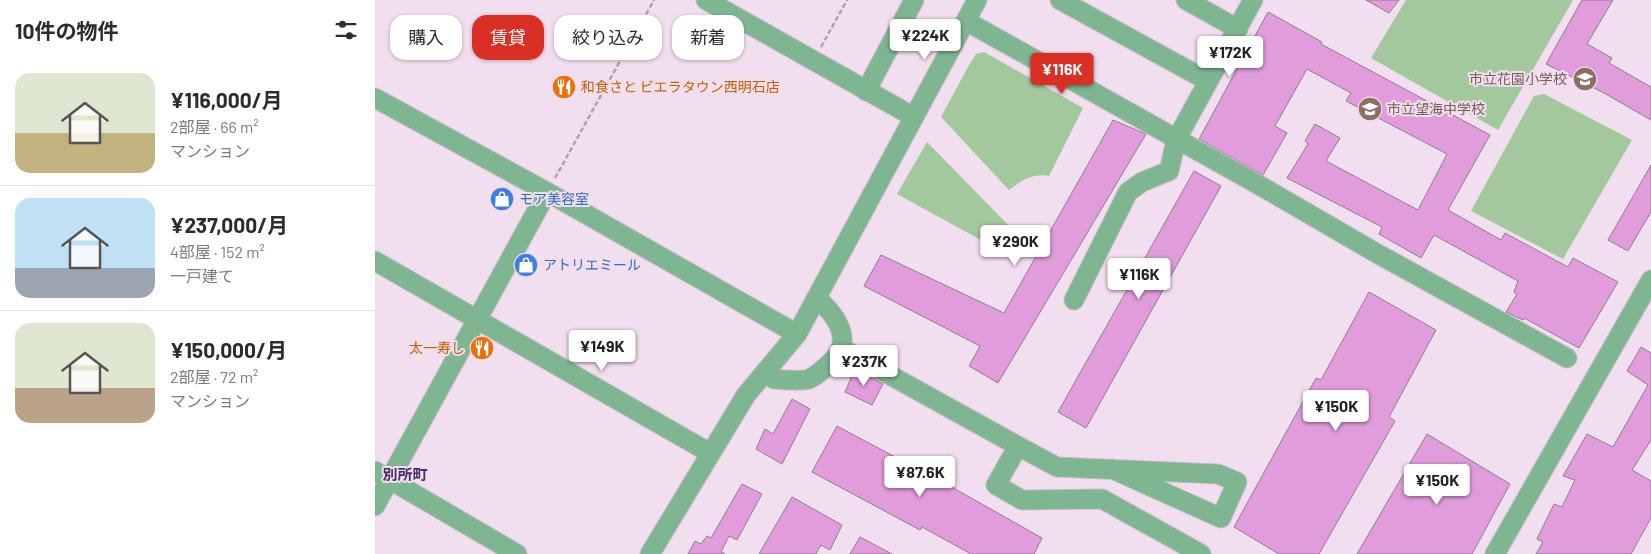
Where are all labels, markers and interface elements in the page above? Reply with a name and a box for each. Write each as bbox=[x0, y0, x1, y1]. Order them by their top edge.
chip: 購入 bbox=[390, 15, 462, 60]
chip: 賃貸 bbox=[472, 15, 544, 60]
chip: 絞り込み bbox=[554, 15, 662, 60]
chip: 新着 bbox=[672, 15, 744, 60]
icon: filters bbox=[332, 16, 360, 44]
text: 10件の物件 bbox=[15, 18, 118, 43]
pin: ¥224K bbox=[890, 18, 960, 61]
text: ¥224K bbox=[901, 25, 949, 44]
pin: ¥172K bbox=[1195, 36, 1265, 78]
text: ¥172K bbox=[1208, 42, 1252, 61]
pin: ¥116K bbox=[1027, 52, 1097, 95]
text: ¥116K bbox=[1041, 59, 1083, 78]
school or university icon: 市立花園小学校 bbox=[1572, 66, 1598, 92]
place label: 市立花園小学校 bbox=[1469, 70, 1567, 87]
restaurant icon: 和食さと ビエラタウン西明石店 bbox=[551, 74, 577, 100]
place label: 和食さと ビエラタウン西明石店 bbox=[581, 78, 780, 95]
text: ¥116,000/月 bbox=[170, 87, 283, 112]
icon: home bbox=[55, 93, 115, 153]
school or university icon: 市立望海中学校 bbox=[1357, 96, 1383, 122]
place label: 市立望海中学校 bbox=[1387, 100, 1485, 117]
text: 2部屋 · 66 m² bbox=[170, 117, 258, 136]
text: マンション bbox=[170, 141, 250, 160]
shop icon: モア美容室 bbox=[489, 186, 515, 212]
place label: モア美容室 bbox=[519, 190, 589, 207]
text: ¥237,000/月 bbox=[170, 212, 288, 237]
icon: home bbox=[55, 218, 115, 278]
pin: ¥290K bbox=[980, 224, 1050, 267]
text: ¥290K bbox=[991, 231, 1039, 250]
text: 4部屋 · 152 m² bbox=[170, 242, 265, 261]
shop icon: アトリエミール bbox=[513, 252, 539, 278]
place label: アトリエミール bbox=[543, 256, 641, 273]
pin: ¥116K bbox=[1104, 258, 1174, 300]
text: ¥116K bbox=[1118, 264, 1160, 283]
text: 一戸建て bbox=[170, 266, 234, 285]
pin: ¥149K bbox=[567, 330, 637, 372]
restaurant icon: 太一寿し bbox=[469, 335, 495, 361]
text: ¥149K bbox=[580, 336, 624, 355]
text: ¥150,000/月 bbox=[170, 337, 287, 362]
place label: 太一寿し bbox=[409, 339, 465, 356]
icon: home bbox=[55, 343, 115, 403]
pin: ¥237K bbox=[829, 344, 899, 387]
text: ¥237K bbox=[841, 351, 887, 370]
text: 2部屋 · 72 m² bbox=[170, 367, 258, 386]
pin: ¥150K bbox=[1301, 390, 1371, 432]
text: マンション bbox=[170, 391, 250, 410]
text: ¥150K bbox=[1314, 396, 1358, 415]
pin: ¥87.6K bbox=[879, 456, 961, 498]
text: ¥87.6K bbox=[895, 462, 945, 481]
pin: ¥150K bbox=[1402, 464, 1472, 506]
district label: 別所町 bbox=[382, 465, 428, 483]
text: ¥150K bbox=[1415, 470, 1459, 489]

